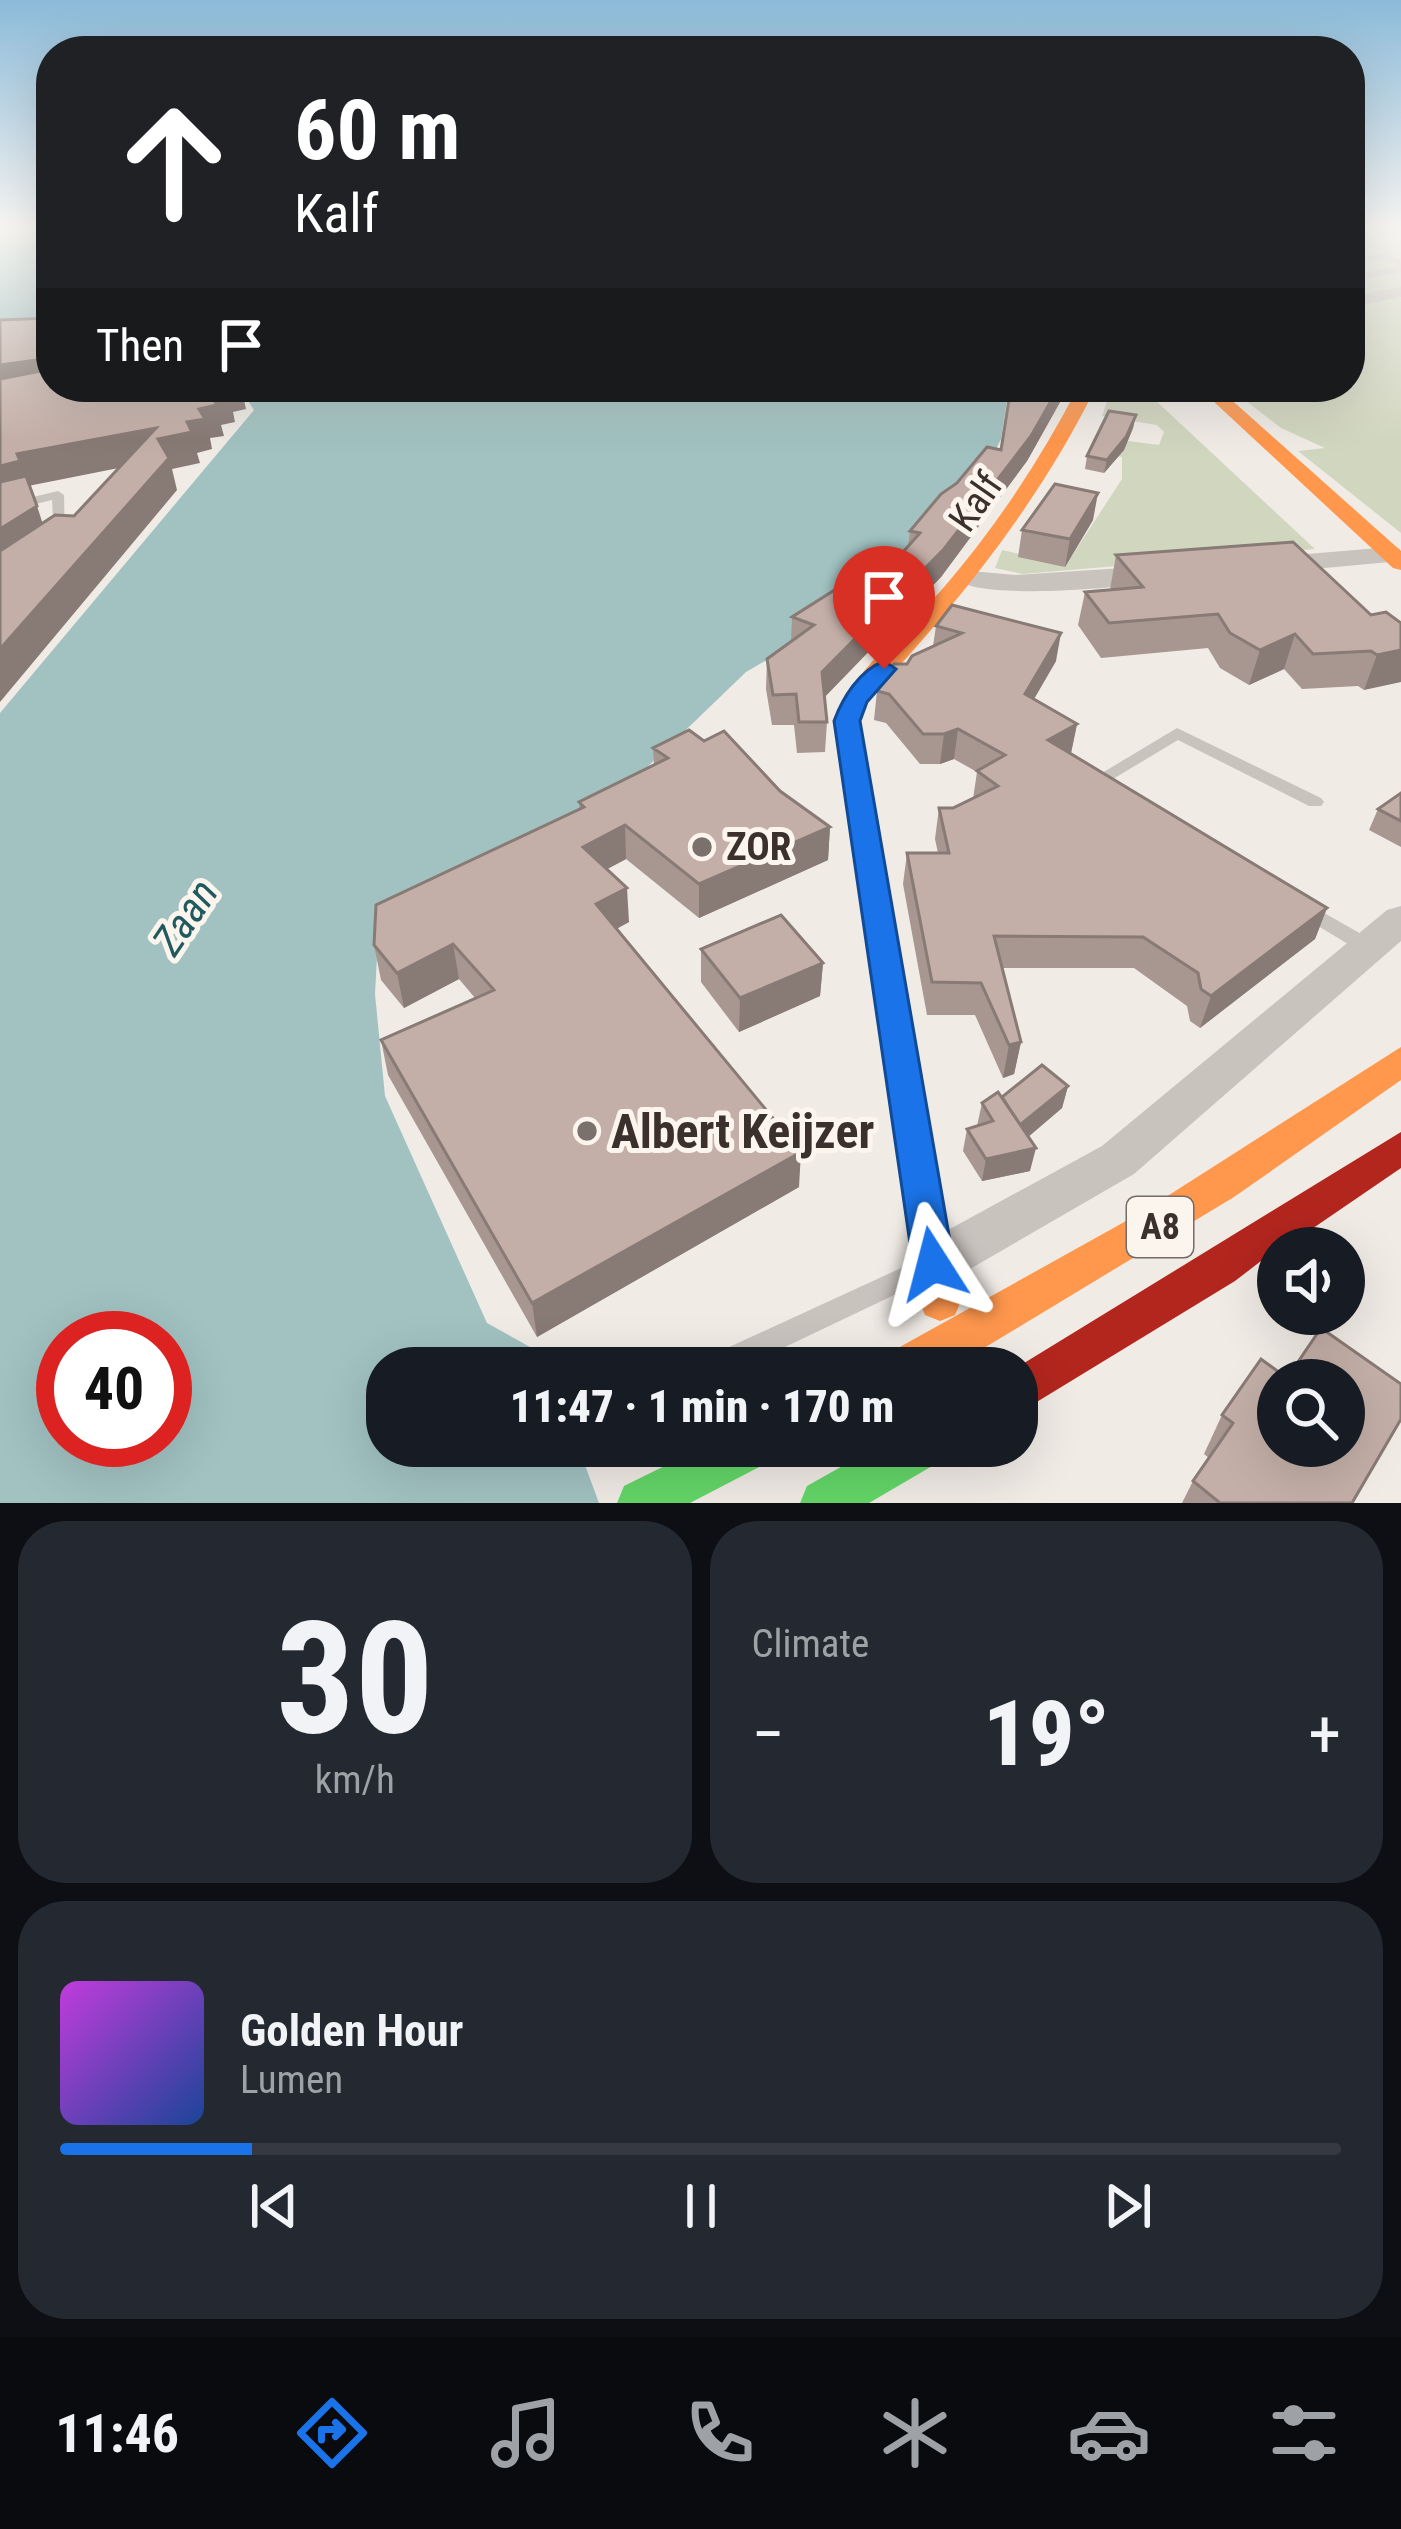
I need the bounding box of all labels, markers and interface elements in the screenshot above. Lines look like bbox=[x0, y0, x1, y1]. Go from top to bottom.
text: 60 m bbox=[294, 81, 461, 180]
icon: ahead bbox=[96, 84, 252, 240]
text: Kalf bbox=[294, 182, 379, 245]
icon: arrive bbox=[208, 312, 274, 378]
text: Then bbox=[96, 319, 184, 372]
street label: Kalf bbox=[940, 464, 1012, 540]
pin bbox=[833, 546, 935, 669]
icon: arrive bbox=[851, 564, 917, 630]
place label: ZOR bbox=[726, 824, 791, 870]
marker: ZOR bbox=[689, 834, 715, 860]
water label: Zaan bbox=[142, 870, 228, 965]
place label: Albert Keijzer bbox=[611, 1103, 874, 1160]
marker: Albert Keijzer bbox=[574, 1118, 600, 1144]
road number: A8 bbox=[1127, 1197, 1193, 1257]
position arrow bbox=[870, 1201, 996, 1327]
map controls bbox=[1257, 1227, 1365, 1467]
button: sound bbox=[1257, 1227, 1365, 1335]
speed limit sign: 40 bbox=[36, 1311, 192, 1467]
button: search bbox=[1257, 1359, 1365, 1467]
text: 11:47 · 1 min · 170 m bbox=[510, 1380, 894, 1433]
text: 30 bbox=[276, 1587, 434, 1770]
text: Climate bbox=[752, 1621, 869, 1667]
text: 19° bbox=[983, 1682, 1110, 1787]
text: − bbox=[752, 1696, 785, 1773]
text: + bbox=[1308, 1696, 1341, 1773]
text: km/h bbox=[315, 1757, 395, 1803]
text: Golden Hour bbox=[240, 2004, 463, 2057]
text: Lumen bbox=[240, 2057, 343, 2103]
icon: previous bbox=[241, 2173, 307, 2239]
icon: pause bbox=[668, 2173, 734, 2239]
icon: next bbox=[1095, 2173, 1161, 2239]
icon: directions bbox=[290, 2391, 374, 2475]
icon: music bbox=[484, 2391, 568, 2475]
icon: phone bbox=[678, 2391, 762, 2475]
icon: climate bbox=[873, 2391, 957, 2475]
icon: car bbox=[1067, 2391, 1151, 2475]
icon: filters bbox=[1262, 2391, 1346, 2475]
text: 11:46 bbox=[55, 2402, 179, 2465]

